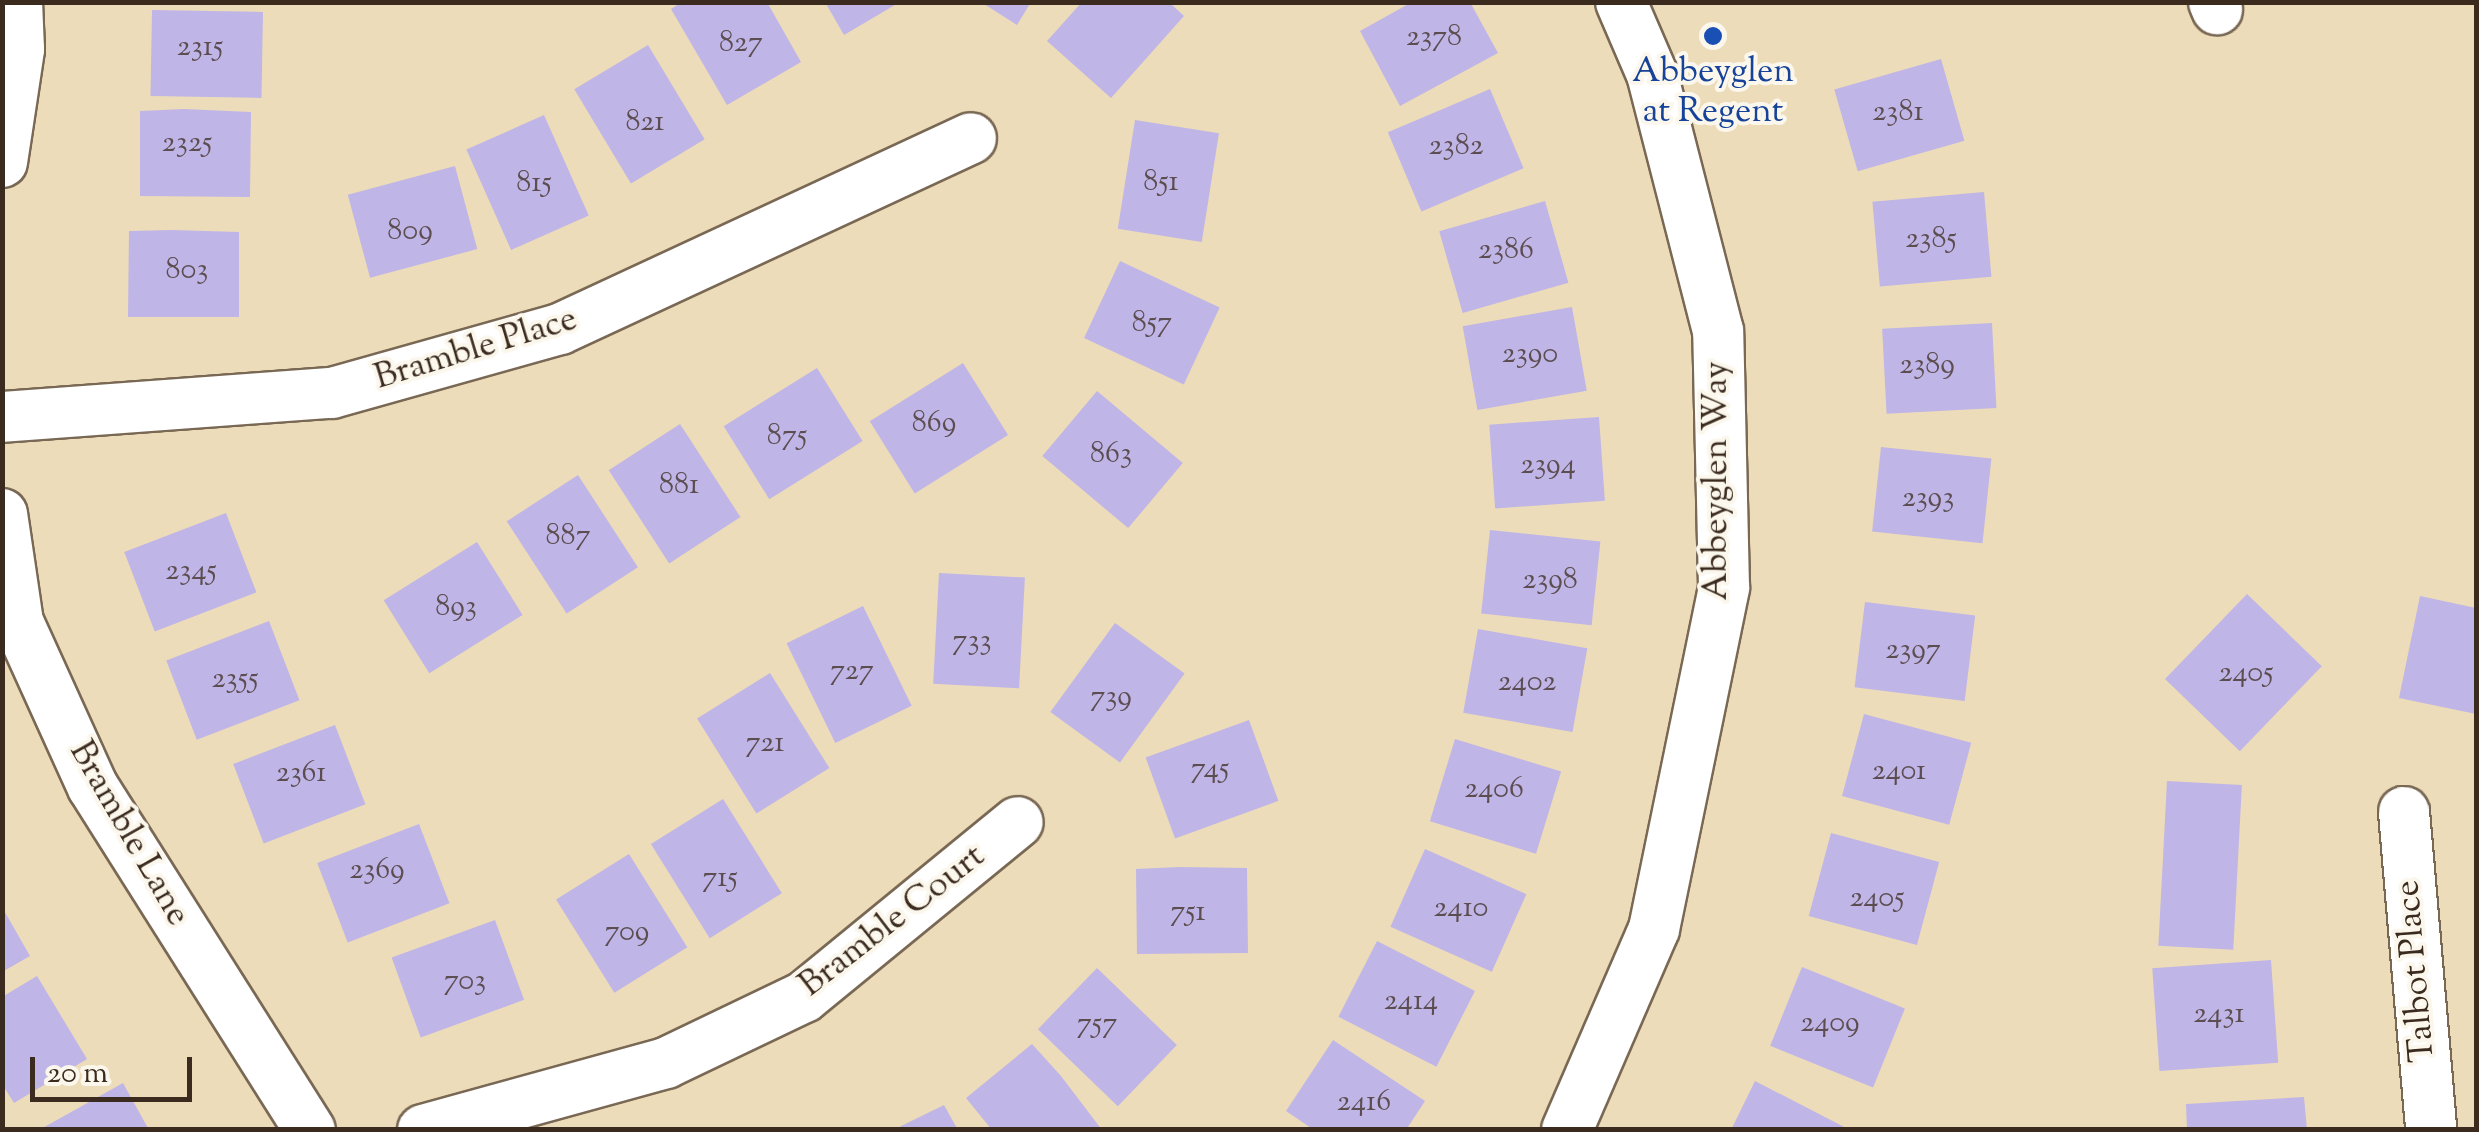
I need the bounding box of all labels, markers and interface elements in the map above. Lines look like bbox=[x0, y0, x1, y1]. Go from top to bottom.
house number: 2378 bbox=[1406, 20, 1462, 56]
marker: Abbeyglen at Regent bbox=[1702, 25, 1724, 47]
house number: 827 bbox=[719, 26, 763, 62]
house number: 2315 bbox=[177, 30, 223, 66]
place label: Abbeyglen at Regent bbox=[1632, 52, 1794, 134]
house number: 2381 bbox=[1872, 95, 1924, 131]
house number: 821 bbox=[626, 105, 664, 141]
house number: 2325 bbox=[162, 126, 212, 162]
house number: 2382 bbox=[1429, 129, 1483, 165]
house number: 851 bbox=[1143, 165, 1179, 201]
house number: 815 bbox=[516, 166, 552, 202]
house number: 809 bbox=[387, 214, 433, 250]
house number: 2385 bbox=[1905, 222, 1957, 258]
house number: 2386 bbox=[1478, 233, 1534, 269]
house number: 803 bbox=[166, 253, 208, 289]
street label: Bramble Place bbox=[370, 299, 582, 401]
house number: 857 bbox=[1132, 306, 1172, 342]
house number: 2390 bbox=[1502, 337, 1558, 373]
house number: 2389 bbox=[1899, 348, 1955, 384]
street label: Abbeyglen Way bbox=[1697, 361, 1739, 601]
house number: 869 bbox=[912, 406, 956, 442]
house number: 875 bbox=[767, 419, 807, 455]
house number: 863 bbox=[1090, 437, 1132, 473]
house number: 2394 bbox=[1520, 448, 1576, 484]
house number: 881 bbox=[659, 468, 699, 504]
house number: 2393 bbox=[1902, 481, 1954, 517]
house number: 887 bbox=[545, 519, 591, 555]
house number: 2345 bbox=[165, 554, 217, 590]
house number: 2398 bbox=[1522, 563, 1578, 599]
house number: 893 bbox=[435, 590, 477, 626]
house number: 733 bbox=[952, 624, 992, 660]
house number: 2397 bbox=[1885, 633, 1941, 669]
house number: 727 bbox=[830, 654, 874, 690]
house number: 2405 bbox=[2218, 656, 2274, 692]
house number: 2355 bbox=[212, 662, 258, 698]
house number: 2402 bbox=[1498, 665, 1556, 701]
house number: 739 bbox=[1090, 680, 1132, 716]
house number: 721 bbox=[746, 726, 784, 762]
street label: Bramble Lane bbox=[58, 734, 198, 934]
house number: 745 bbox=[1191, 752, 1229, 788]
house number: 2401 bbox=[1872, 754, 1926, 790]
house number: 2361 bbox=[276, 756, 326, 792]
house number: 2406 bbox=[1464, 772, 1524, 808]
street label: Bramble Court bbox=[792, 837, 994, 1007]
house number: 2369 bbox=[349, 853, 405, 889]
house number: 715 bbox=[702, 861, 738, 897]
street label: Talbot Place bbox=[2388, 878, 2446, 1064]
house number: 2405 bbox=[1849, 881, 1905, 917]
house number: 2410 bbox=[1434, 891, 1488, 927]
house number: 751 bbox=[1170, 895, 1206, 931]
house number: 709 bbox=[605, 915, 649, 951]
house number: 703 bbox=[444, 964, 486, 1000]
house number: 2414 bbox=[1384, 984, 1438, 1020]
house number: 2431 bbox=[2193, 997, 2245, 1033]
house number: 2409 bbox=[1800, 1006, 1860, 1042]
house number: 757 bbox=[1077, 1007, 1117, 1043]
scale bar bbox=[35, 1037, 198, 1099]
text: 20 m bbox=[47, 1053, 108, 1096]
house number: 2416 bbox=[1337, 1085, 1391, 1121]

